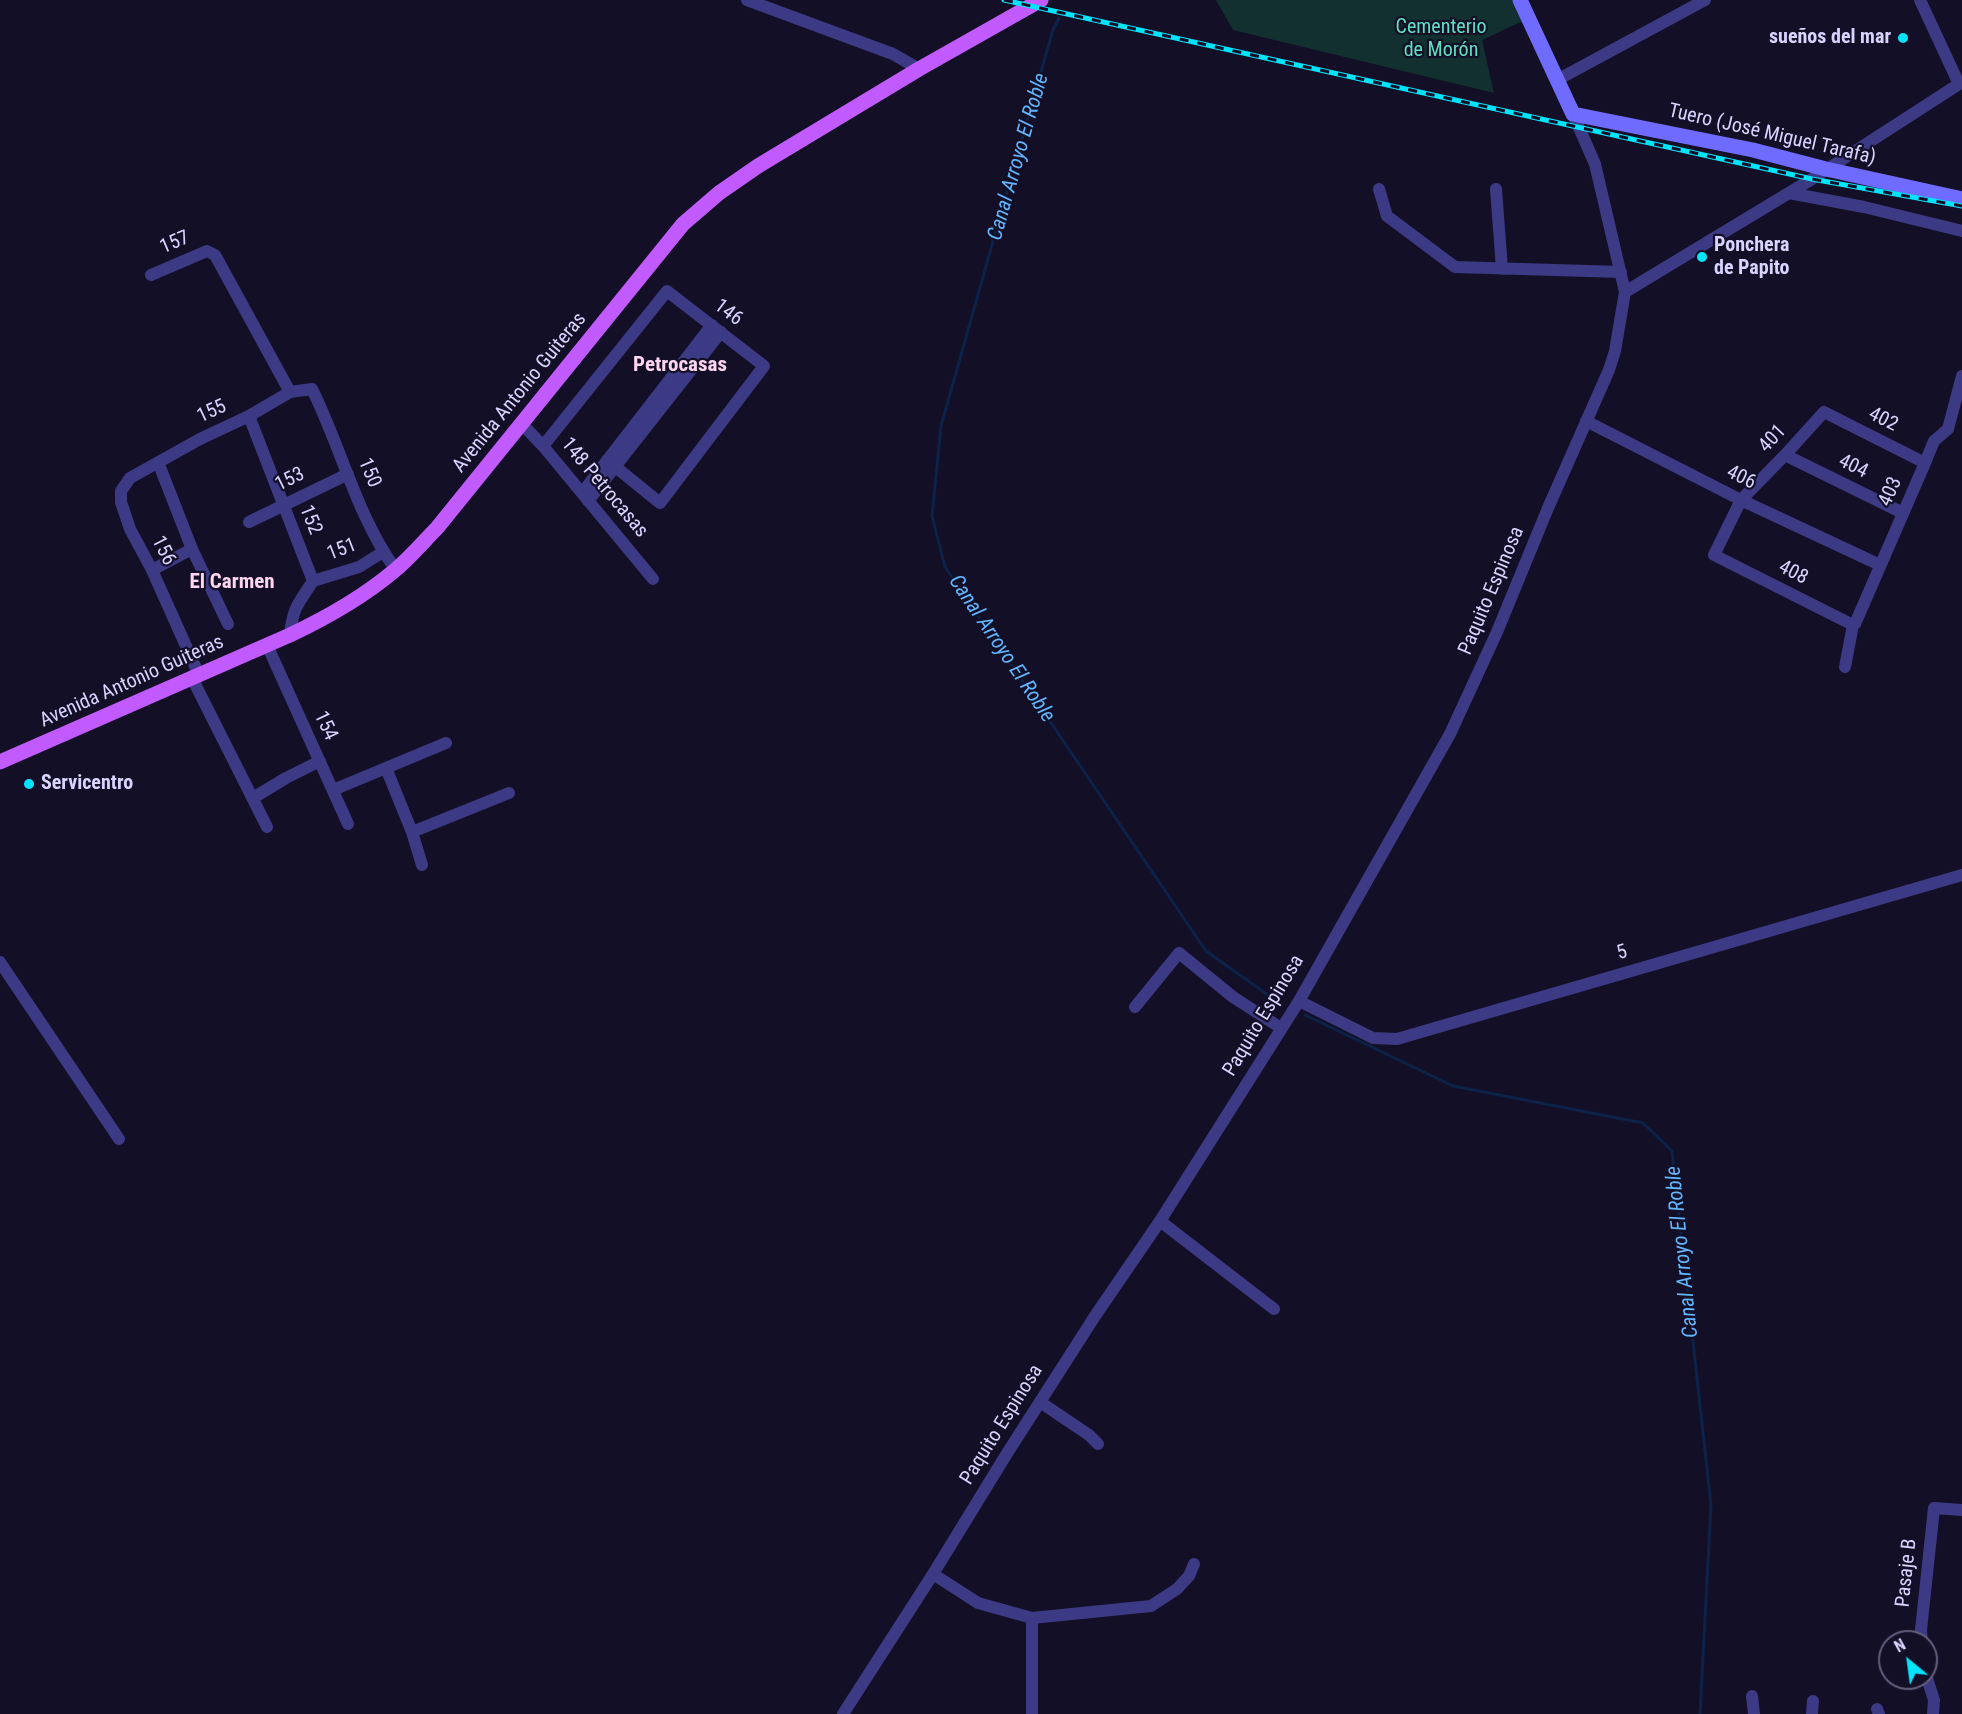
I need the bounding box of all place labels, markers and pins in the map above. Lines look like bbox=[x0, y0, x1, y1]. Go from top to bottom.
place label: sueños del mar bbox=[1769, 26, 1891, 50]
marker: sueños del mar bbox=[1896, 31, 1910, 45]
place label: Ponchera de Papito bbox=[1714, 234, 1790, 281]
marker: Ponchera de Papito bbox=[1695, 250, 1709, 264]
place label: Servicentro bbox=[41, 772, 133, 796]
marker: Servicentro bbox=[22, 777, 36, 791]

